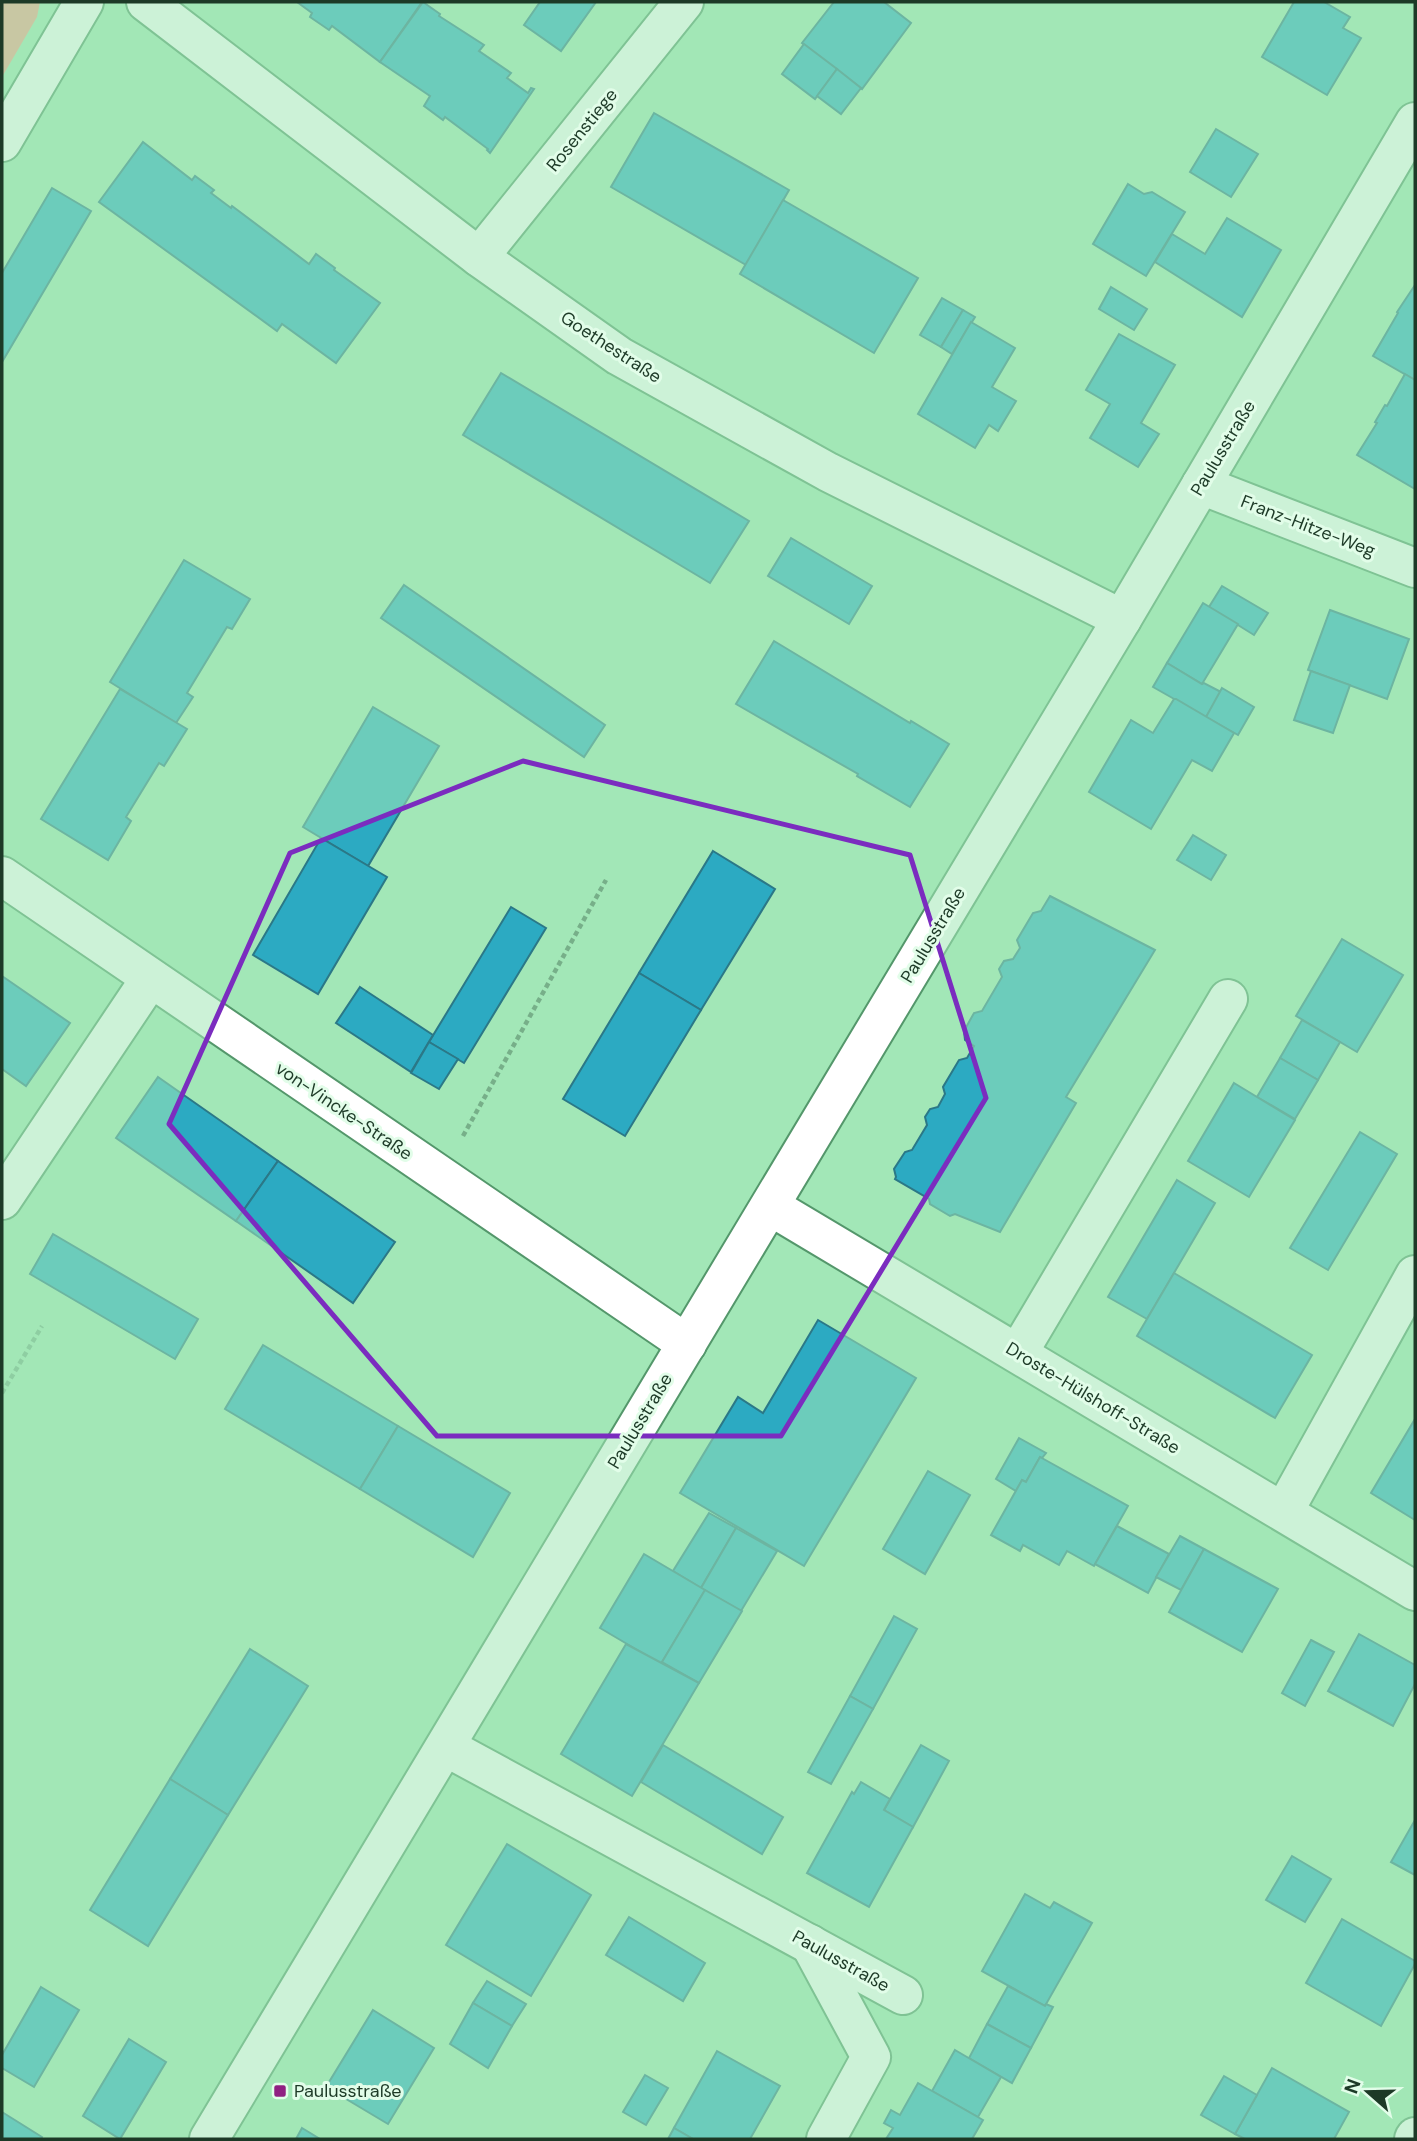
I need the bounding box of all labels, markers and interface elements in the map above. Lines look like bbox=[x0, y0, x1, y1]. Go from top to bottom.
street label: Rosenstiege bbox=[541, 83, 623, 177]
street label: Goethestraße bbox=[556, 305, 666, 389]
street label: Paulusstraße bbox=[1185, 396, 1261, 500]
street label: Franz-Hitze-Weg bbox=[1237, 489, 1379, 563]
street label: Paulusstraße bbox=[895, 883, 971, 987]
street label: von-Vincke-Straße bbox=[271, 1056, 417, 1166]
street label: Droste-Hülshoff-Straße bbox=[1001, 1336, 1185, 1460]
street label: Paulusstraße bbox=[602, 1369, 678, 1473]
street label: Paulusstraße bbox=[788, 1924, 894, 1998]
north arrow bbox=[1333, 2057, 1403, 2127]
text: N bbox=[1338, 2076, 1367, 2097]
place label: Paulusstraße bbox=[294, 2079, 402, 2103]
marker: Paulusstraße bbox=[272, 2083, 288, 2099]

